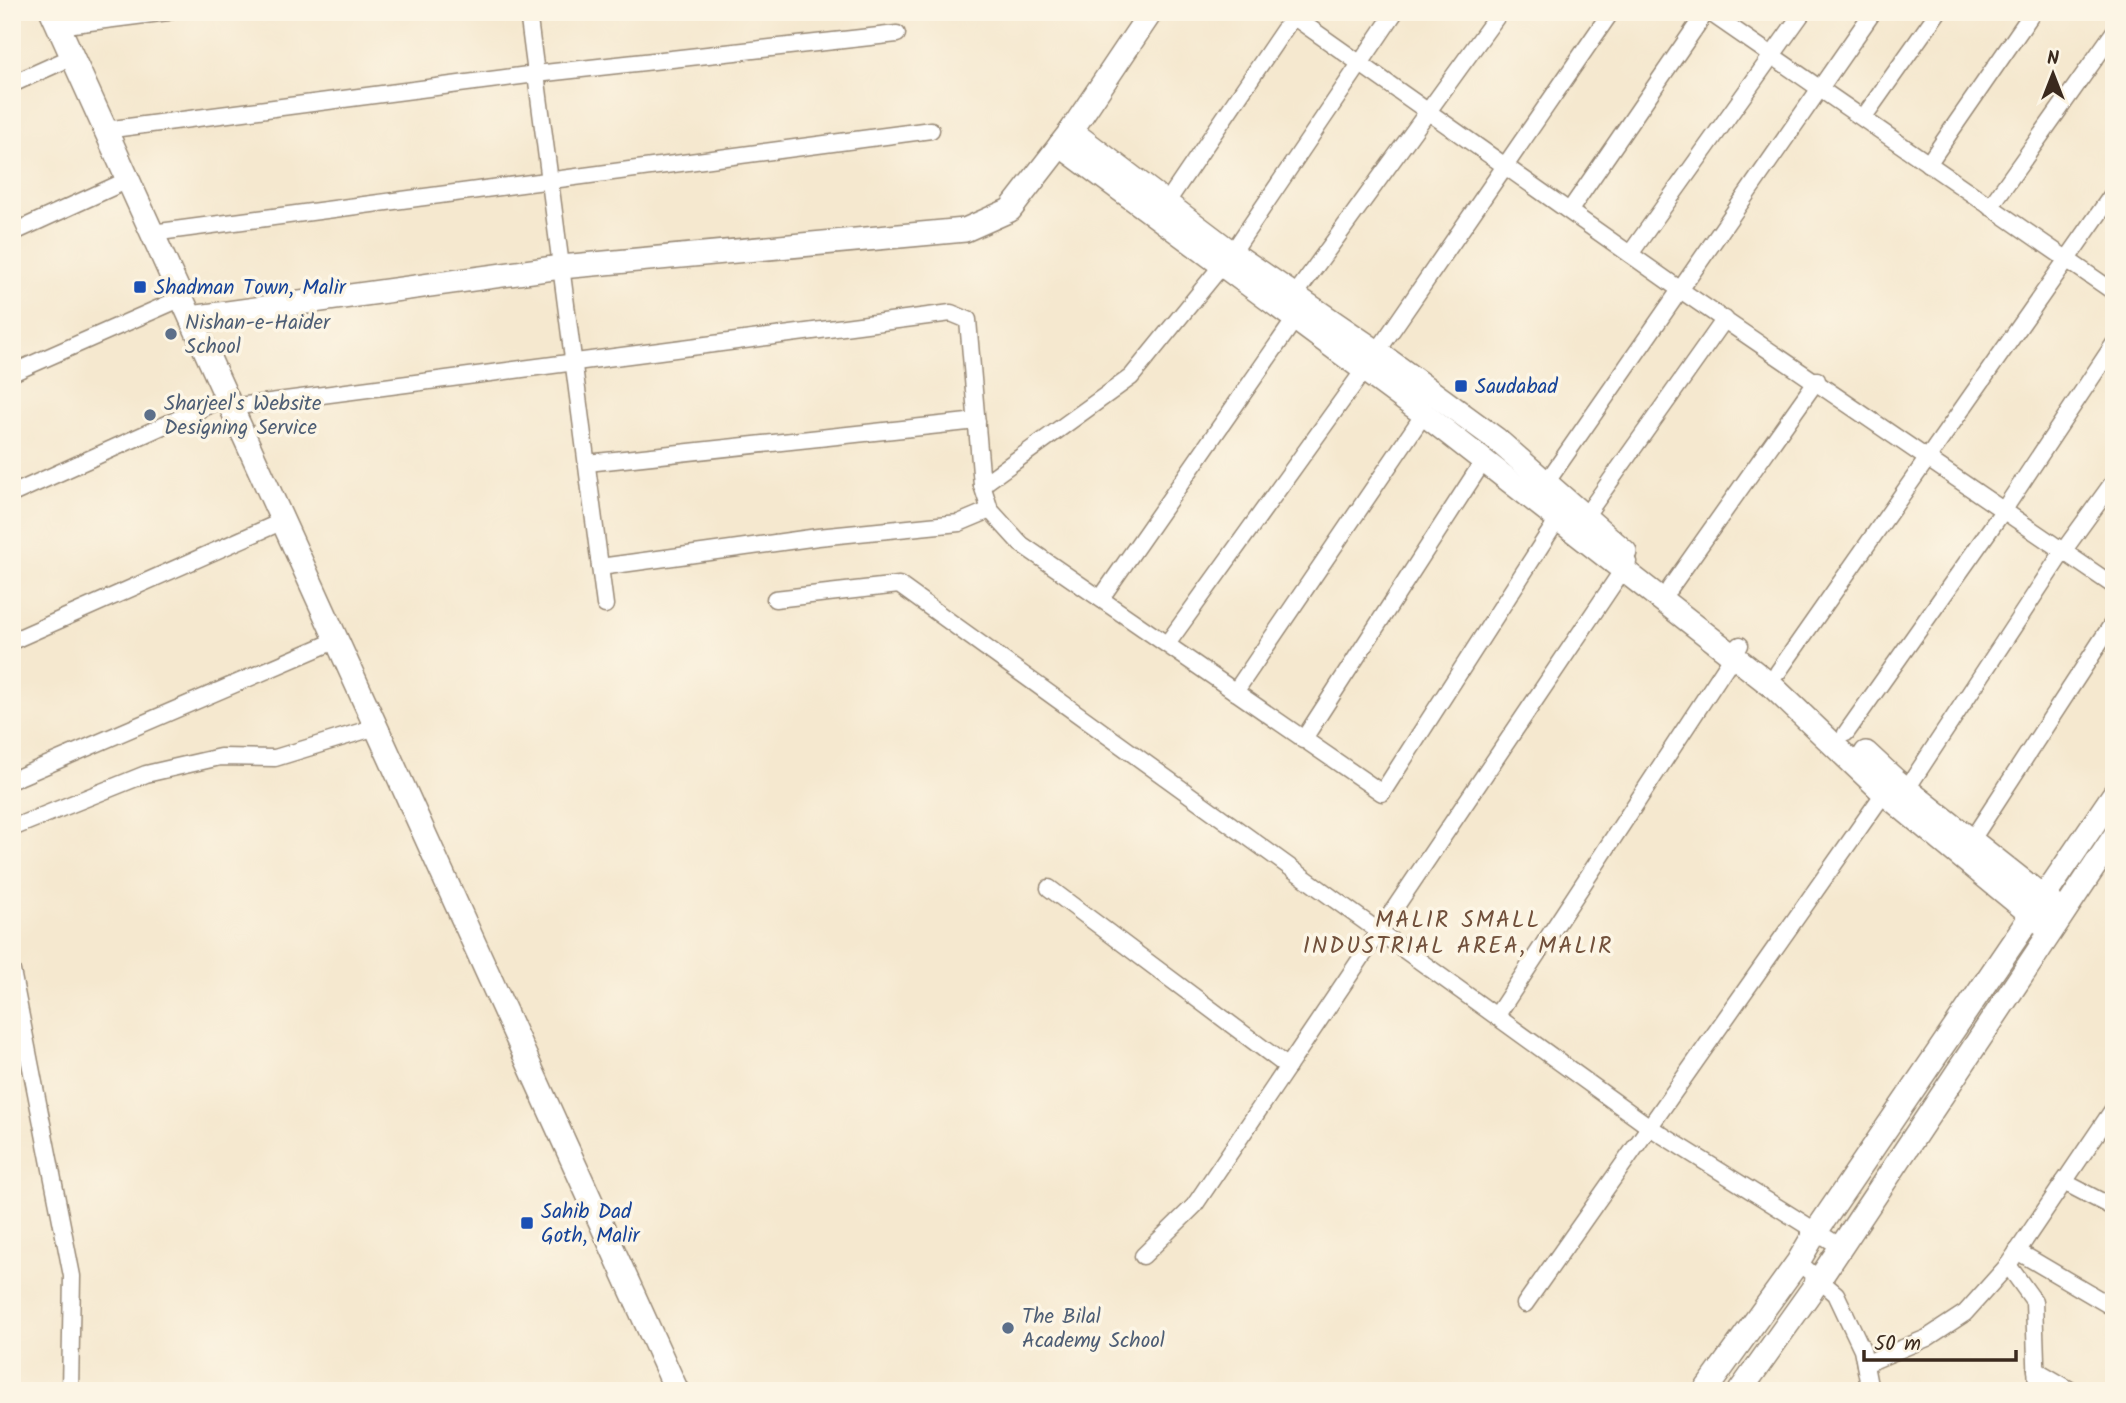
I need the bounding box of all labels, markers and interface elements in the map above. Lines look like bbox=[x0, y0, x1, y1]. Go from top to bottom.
north arrow bbox=[2018, 38, 2088, 108]
text: N bbox=[2047, 44, 2059, 74]
place label: Shadman Town, Malir bbox=[154, 272, 347, 305]
marker: Shadman Town, Malir bbox=[132, 279, 148, 295]
place label: Nishan-e-Haider School bbox=[185, 307, 331, 364]
marker: Nishan-e-Haider School bbox=[163, 326, 179, 342]
place label: Saudabad bbox=[1475, 371, 1558, 404]
marker: Saudabad bbox=[1453, 378, 1469, 394]
place label: Sharjeel's Website Designing Service bbox=[164, 388, 322, 445]
marker: Sharjeel's Website Designing Service bbox=[142, 407, 158, 423]
district label: MALIR SMALL INDUSTRIAL AREA, MALIR bbox=[1303, 903, 1613, 965]
place label: Sahib Dad Goth, Malir bbox=[541, 1196, 640, 1253]
marker: Sahib Dad Goth, Malir bbox=[519, 1215, 535, 1231]
place label: The Bilal Academy School bbox=[1022, 1301, 1165, 1358]
scale bar bbox=[1864, 1319, 2016, 1363]
marker: The Bilal Academy School bbox=[1000, 1320, 1016, 1336]
text: 50 m bbox=[1874, 1328, 1921, 1361]

